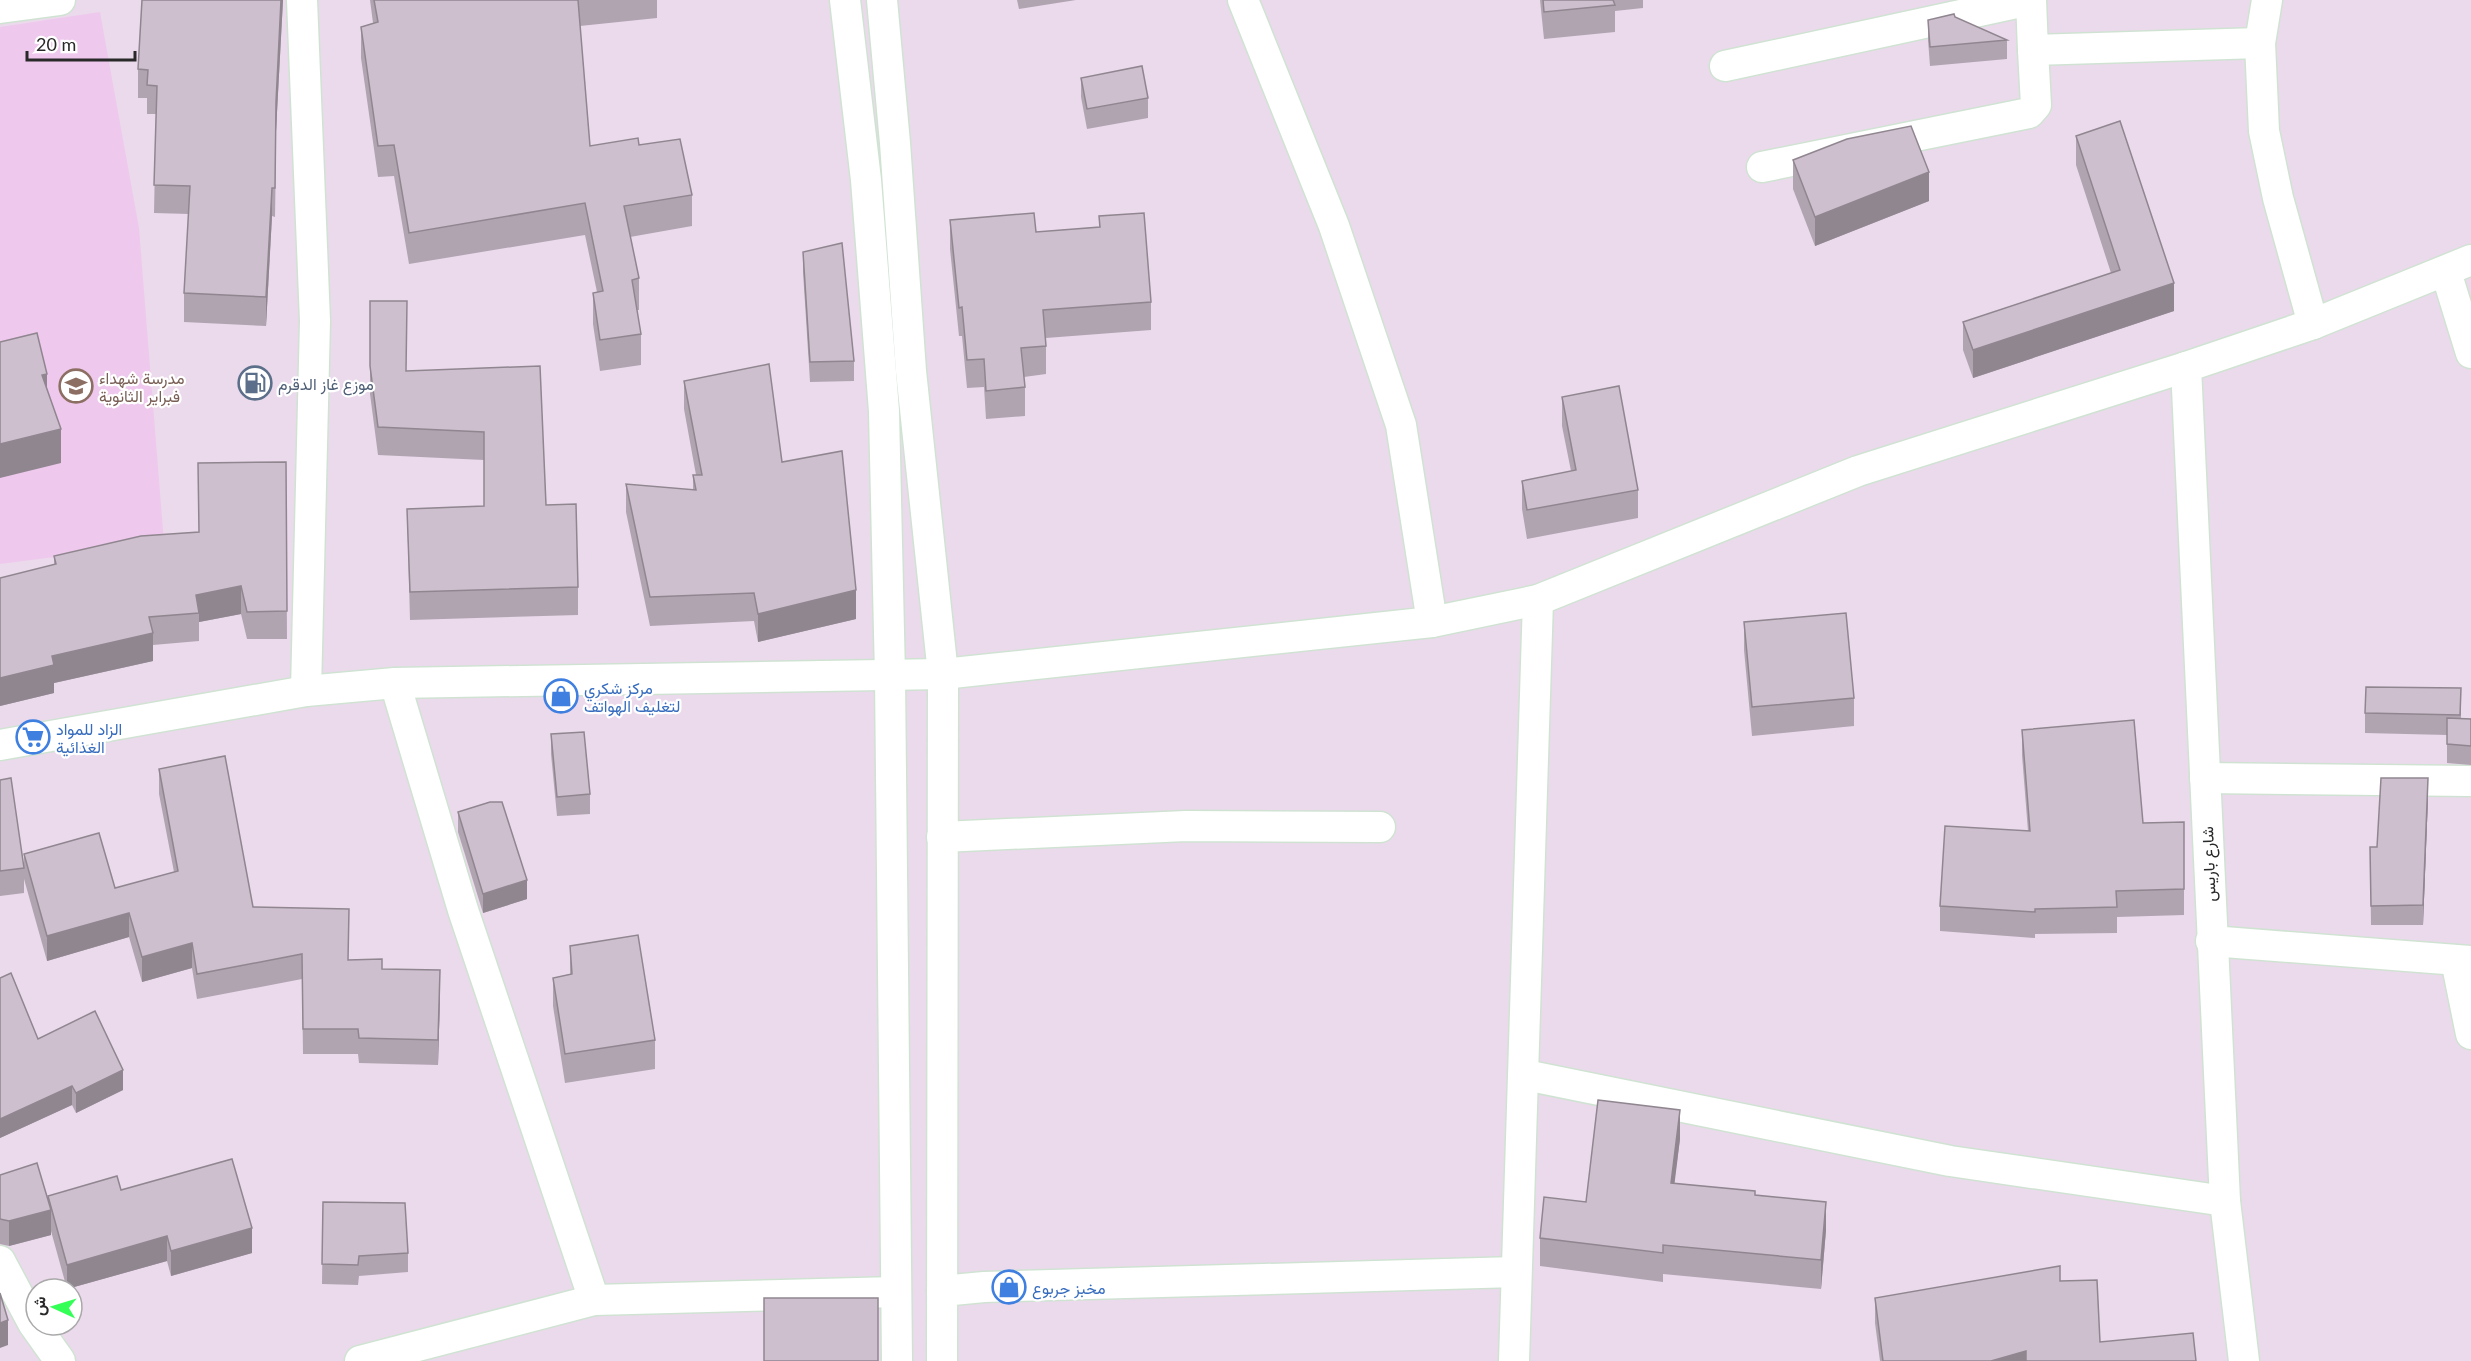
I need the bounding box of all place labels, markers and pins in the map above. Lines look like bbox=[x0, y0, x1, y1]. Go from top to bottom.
fuel station icon: موزع غاز الدقرم bbox=[237, 365, 273, 401]
school or university icon: مدرسة شهداء فبراير الثانوية bbox=[58, 368, 94, 404]
place label: مدرسة شهداء فبراير الثانوية bbox=[99, 368, 185, 407]
place label: موزع غاز الدقرم bbox=[278, 374, 374, 396]
shop icon: مركز شكري لتغليف الهواتف bbox=[543, 678, 579, 714]
place label: مركز شكري لتغليف الهواتف bbox=[584, 678, 680, 717]
supermarket icon: الزاد للمواد الغذائية bbox=[15, 719, 51, 755]
place label: الزاد للمواد الغذائية bbox=[56, 719, 122, 757]
shop icon: مخبز جربوع bbox=[991, 1269, 1027, 1305]
place label: مخبز جربوع bbox=[1032, 1278, 1106, 1300]

